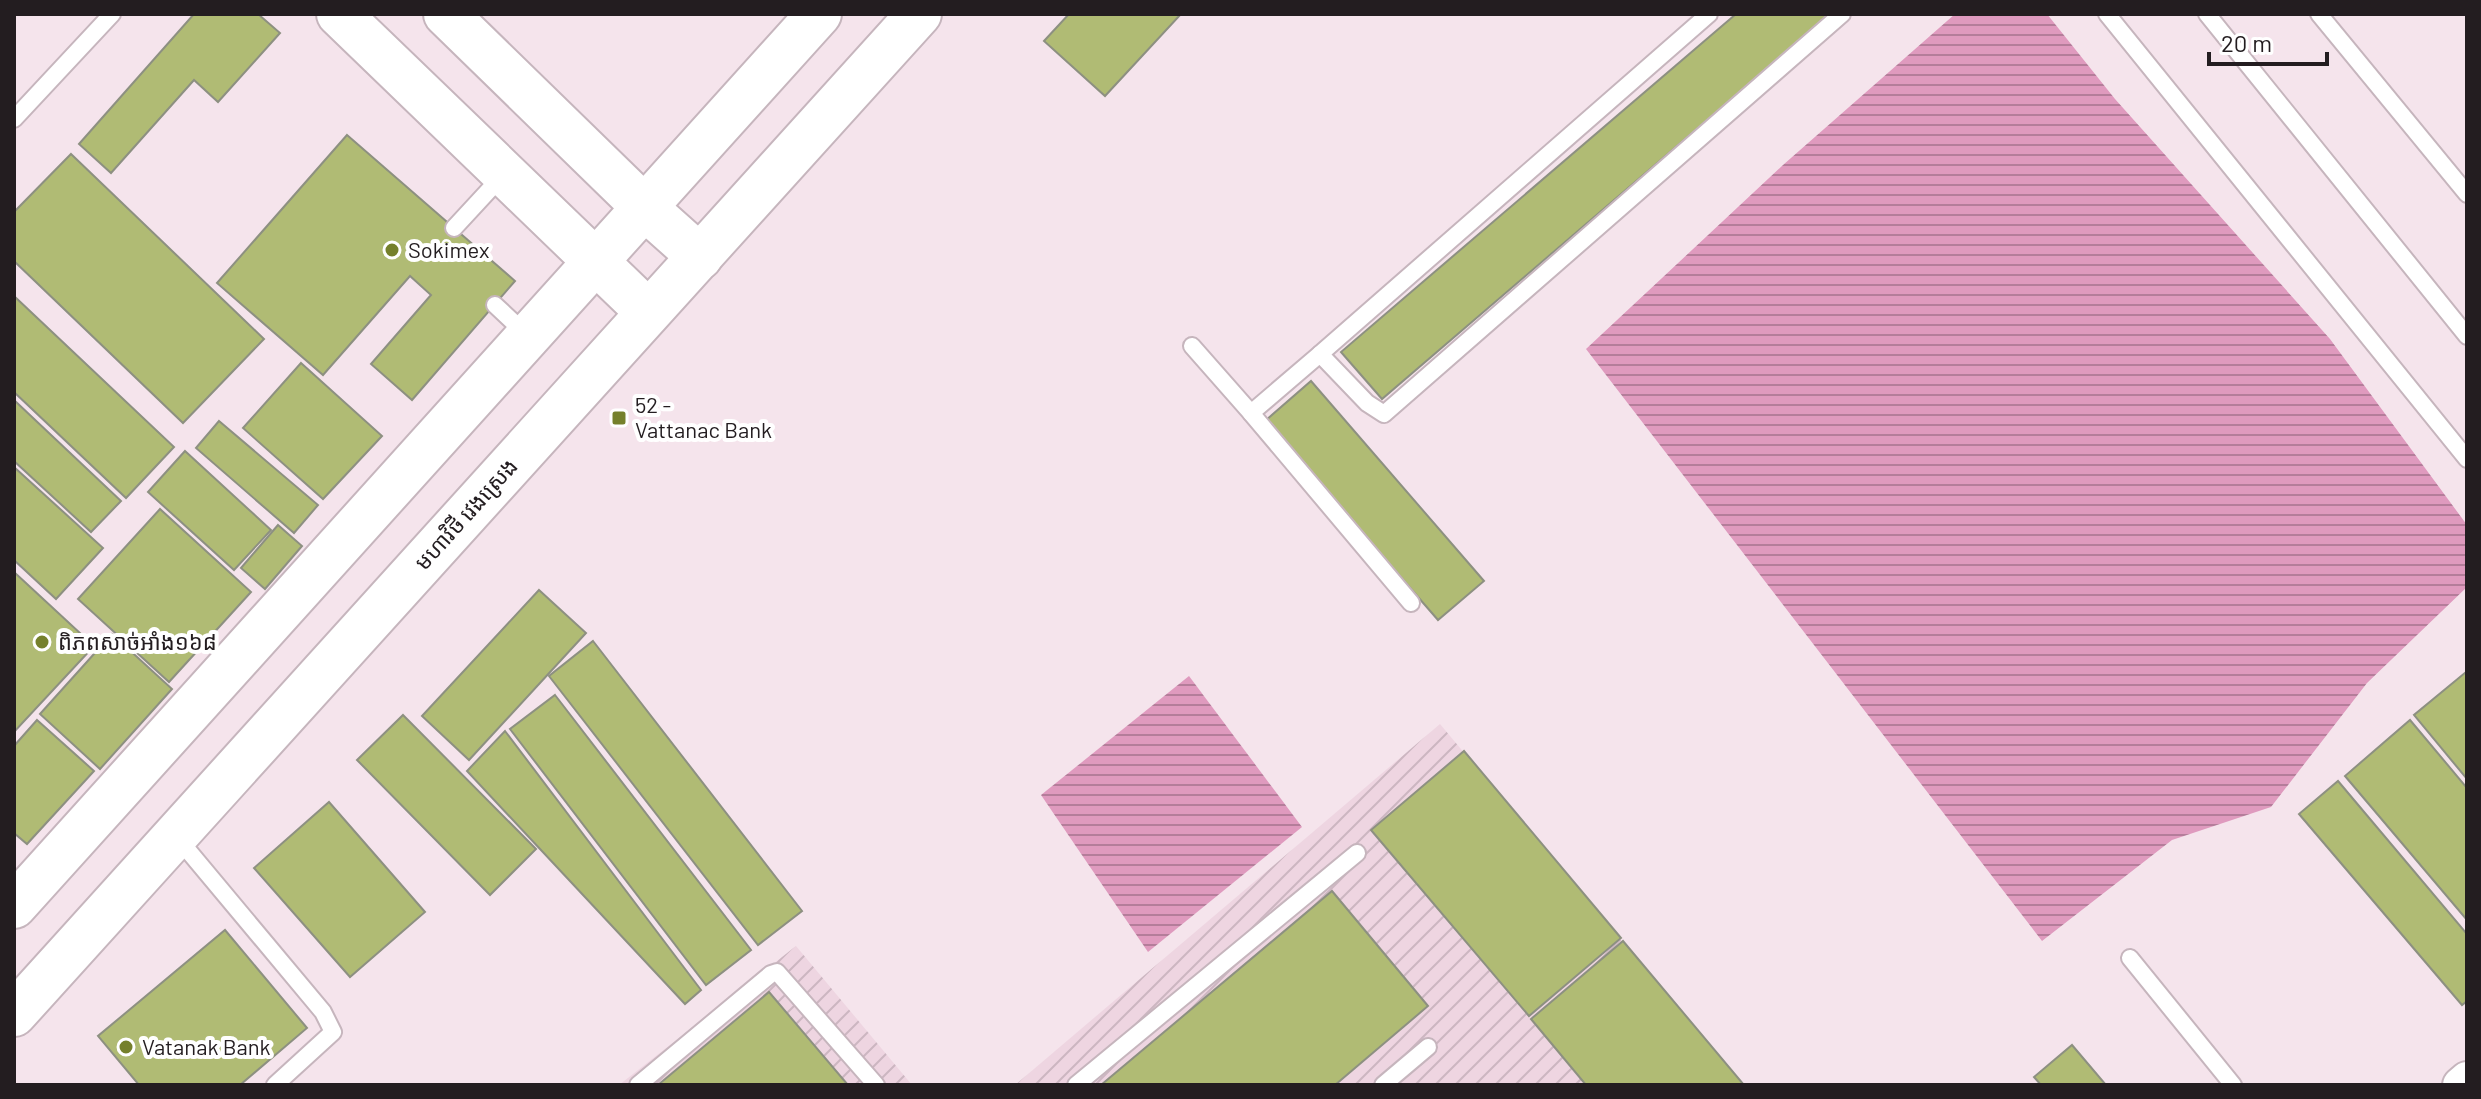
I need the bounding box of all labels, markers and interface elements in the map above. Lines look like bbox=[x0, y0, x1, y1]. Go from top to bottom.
scale bar bbox=[2209, 16, 2327, 66]
text: 20 m bbox=[2221, 28, 2272, 57]
place label: Sokimex bbox=[408, 236, 489, 262]
marker: Sokimex bbox=[383, 241, 401, 259]
place label: 52 - Vattanac Bank bbox=[635, 391, 772, 442]
marker: 52 - Vattanac Bank bbox=[610, 409, 628, 427]
street label: មហាវិថី វេងស្រេង bbox=[408, 452, 524, 576]
place label: ពិភពសាច់អាំង១៦៨ bbox=[58, 628, 217, 654]
marker: ពិភពសាច់អាំង១៦៨ bbox=[33, 633, 51, 651]
place label: Vatanak Bank bbox=[142, 1033, 271, 1059]
marker: Vatanak Bank bbox=[117, 1038, 135, 1056]

